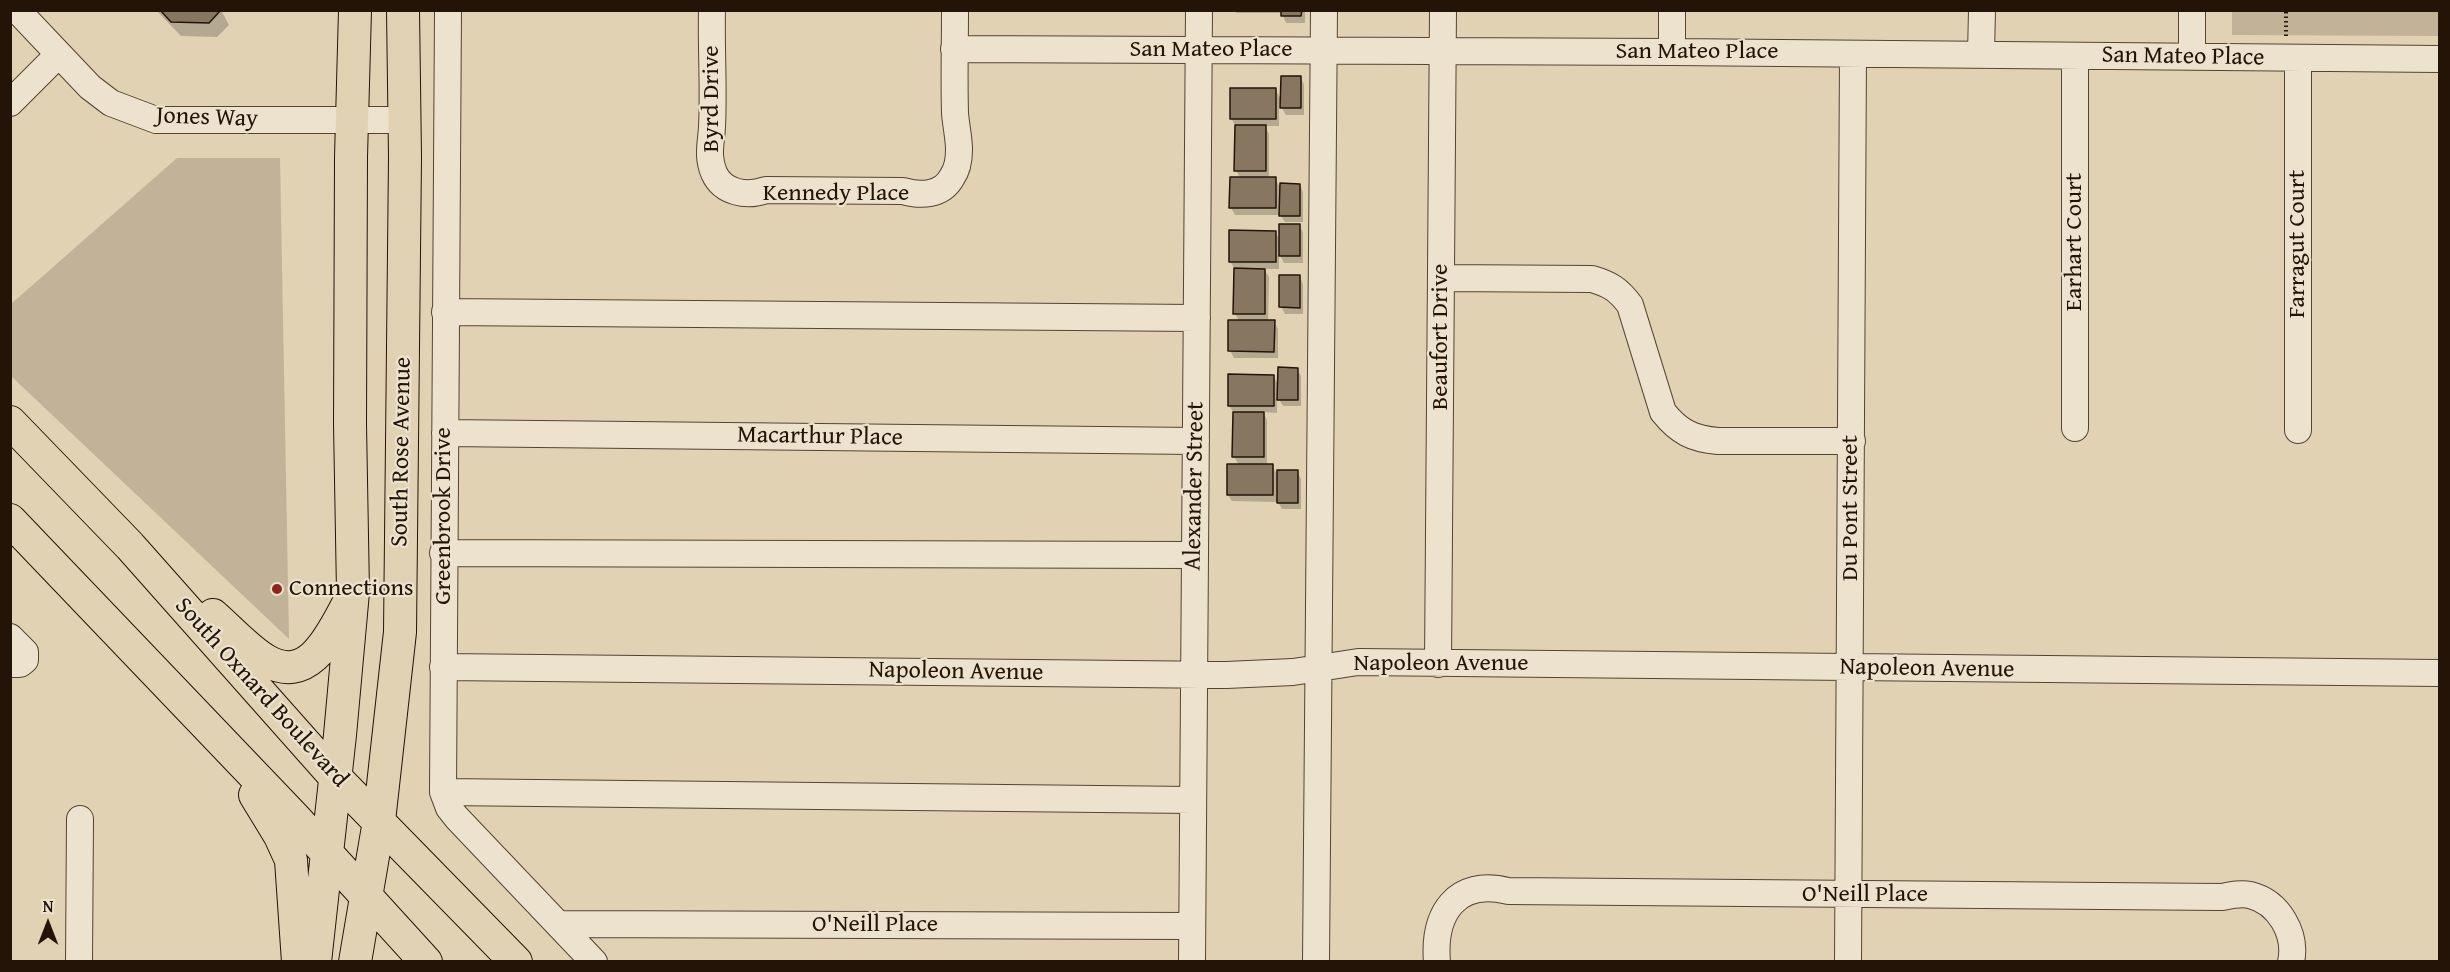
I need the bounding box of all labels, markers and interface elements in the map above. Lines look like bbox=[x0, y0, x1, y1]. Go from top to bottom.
street label: San Mateo Place bbox=[1130, 36, 1292, 64]
street label: San Mateo Place bbox=[1616, 38, 1778, 66]
street label: San Mateo Place bbox=[2101, 41, 2265, 73]
street label: Byrd Drive bbox=[698, 45, 726, 153]
street label: Jones Way bbox=[155, 102, 259, 134]
street label: Farragut Court bbox=[2284, 170, 2312, 318]
street label: Earhart Court bbox=[2061, 173, 2089, 311]
street label: Kennedy Place bbox=[763, 180, 909, 208]
street label: Beaufort Drive bbox=[1427, 264, 1455, 410]
street label: South Rose Avenue bbox=[386, 357, 418, 547]
street label: Alexander Street bbox=[1179, 401, 1211, 571]
street label: Macarthur Place bbox=[737, 421, 903, 453]
street label: Greenbrook Drive bbox=[430, 427, 458, 605]
street label: Du Pont Street bbox=[1837, 435, 1865, 581]
place label: Connections bbox=[289, 575, 414, 603]
marker: Connections bbox=[270, 582, 284, 596]
street label: South Oxnard Boulevard bbox=[168, 592, 354, 794]
street label: Napoleon Avenue bbox=[1354, 650, 1528, 678]
street label: Napoleon Avenue bbox=[1839, 653, 2015, 685]
street label: Napoleon Avenue bbox=[868, 656, 1044, 688]
street label: O'Neill Place bbox=[1802, 881, 1928, 909]
north arrow bbox=[18, 894, 78, 954]
text: N bbox=[43, 894, 53, 918]
street label: O'Neill Place bbox=[812, 911, 938, 939]

